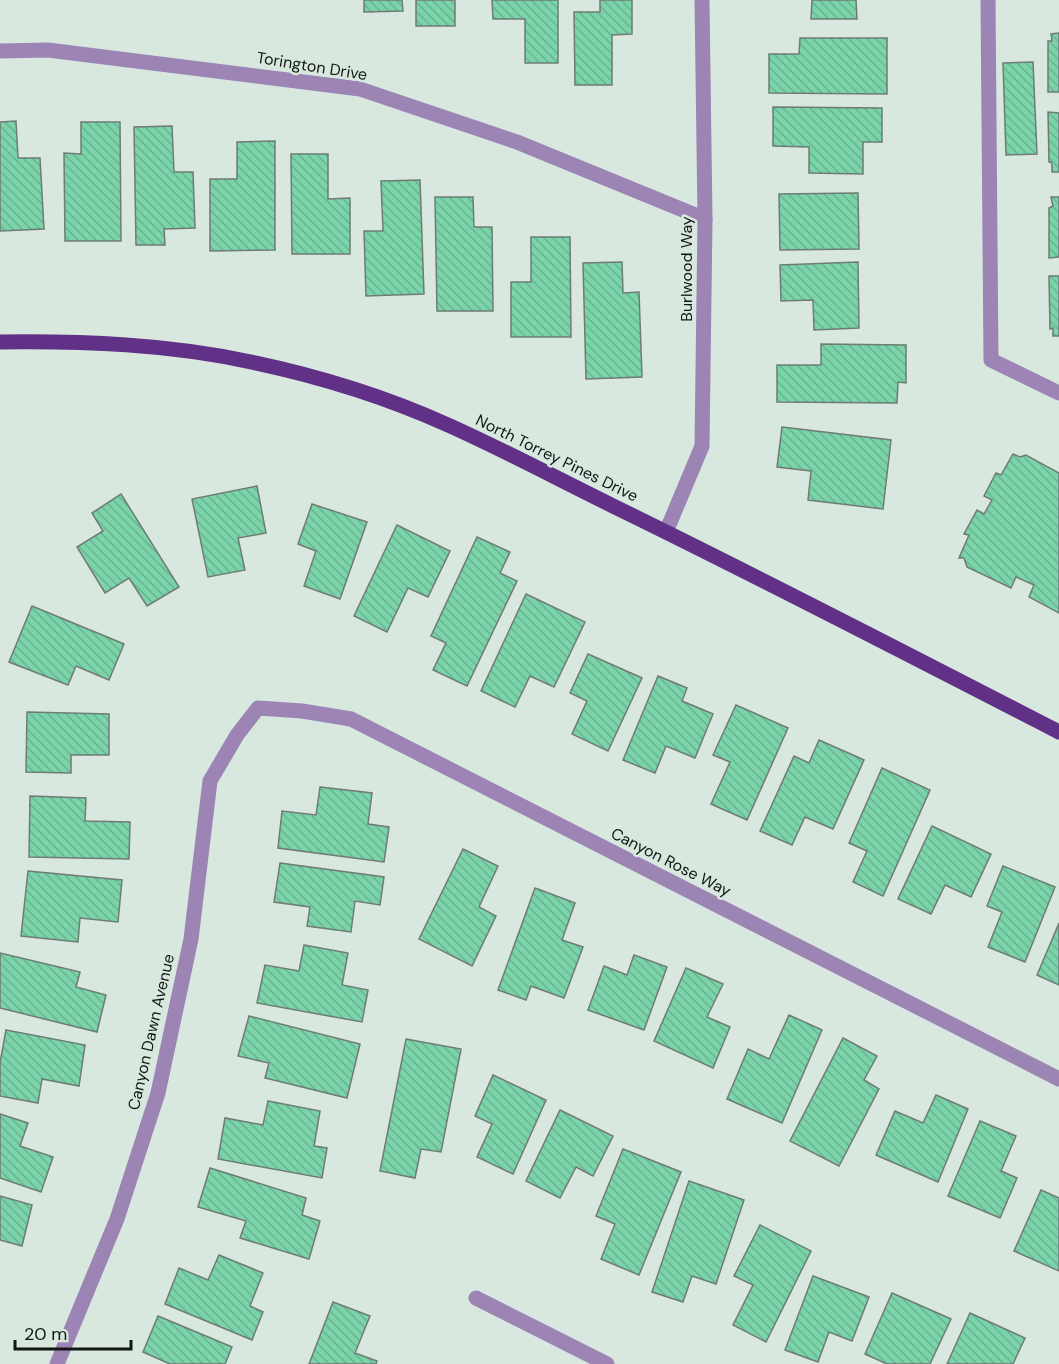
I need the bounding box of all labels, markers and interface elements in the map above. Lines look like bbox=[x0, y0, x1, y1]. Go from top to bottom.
street label: Torington Drive bbox=[255, 47, 369, 85]
street label: Burlwood Way bbox=[676, 216, 697, 322]
street label: North Torrey Pines Drive bbox=[472, 409, 642, 507]
street label: Canyon Rose Way bbox=[607, 823, 735, 901]
street label: Canyon Dawn Avenue bbox=[123, 952, 179, 1112]
scale bar bbox=[15, 1313, 130, 1351]
text: 20 m bbox=[24, 1322, 67, 1346]

